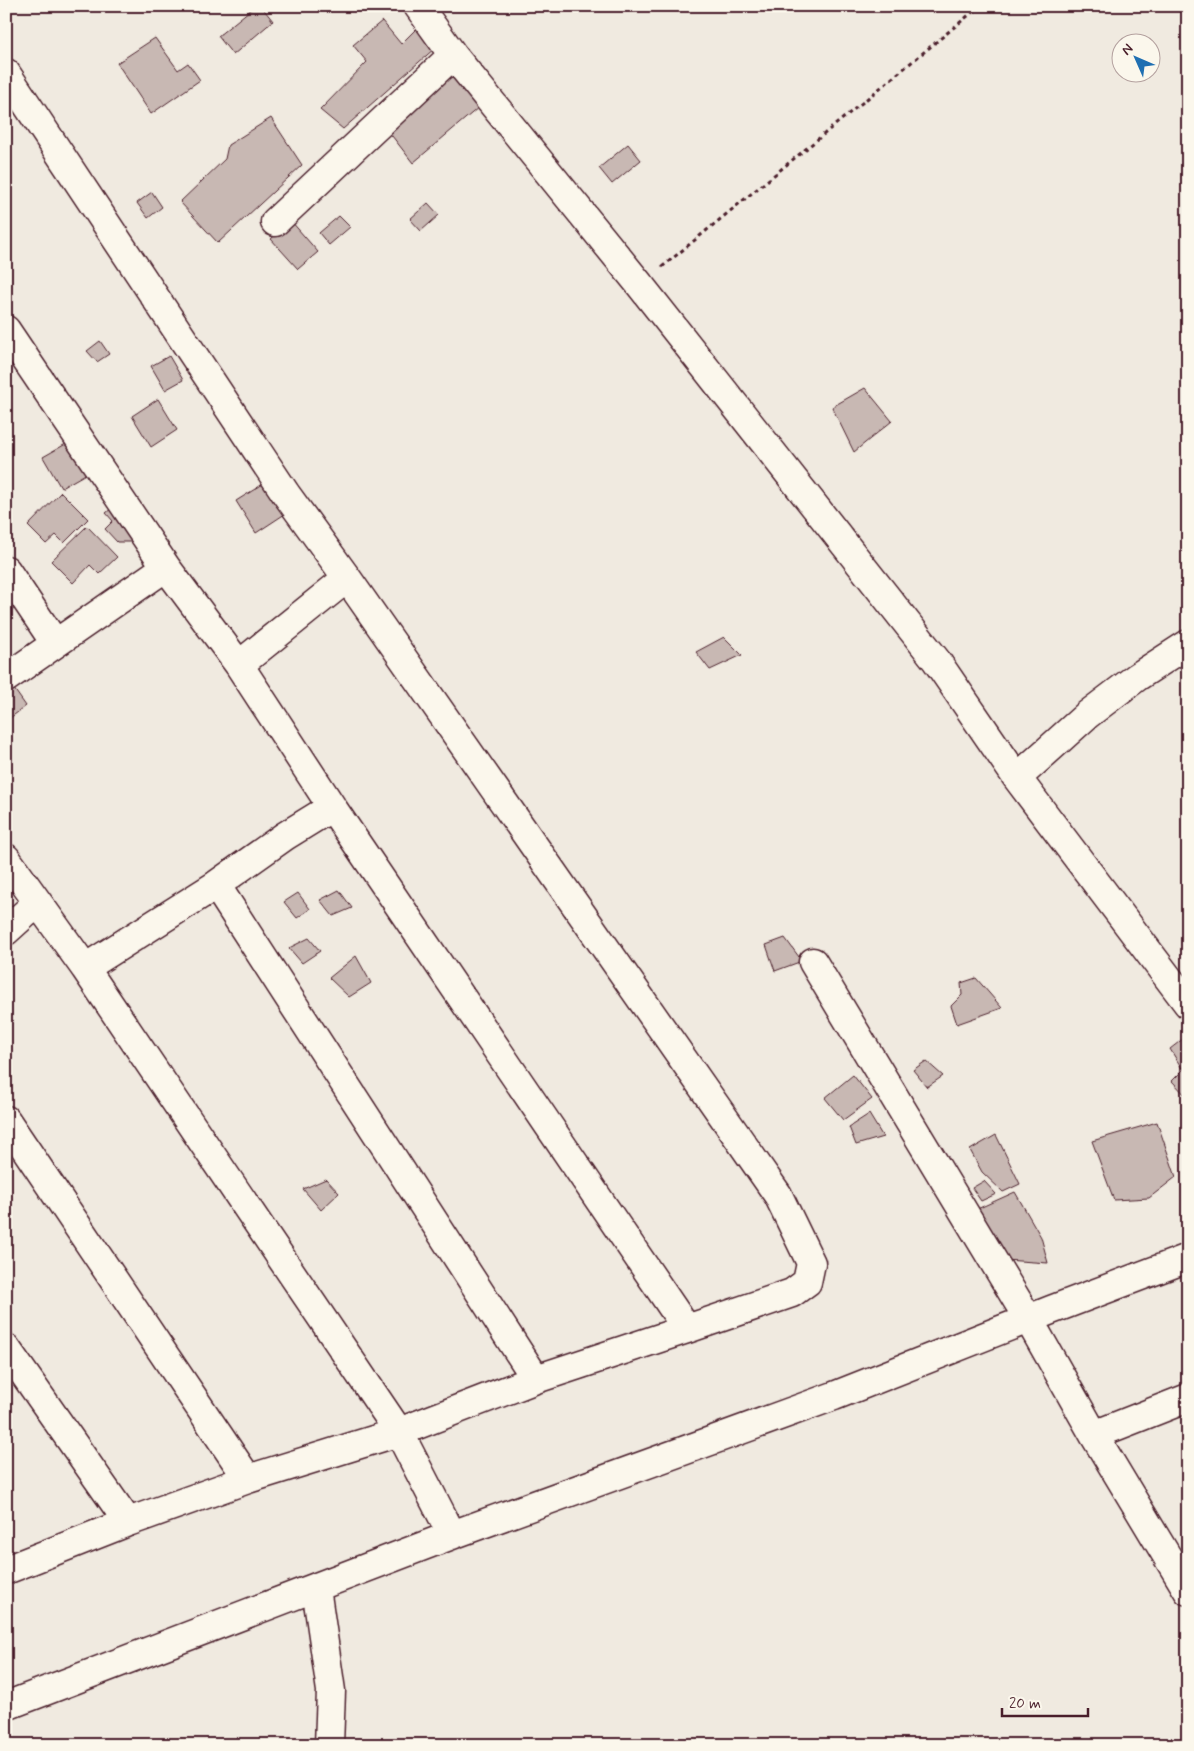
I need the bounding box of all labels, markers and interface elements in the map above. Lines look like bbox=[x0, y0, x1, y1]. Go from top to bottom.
north arrow bbox=[1112, 32, 1162, 82]
text: N bbox=[1118, 40, 1137, 59]
scale bar bbox=[1002, 1686, 1088, 1718]
text: 20 m bbox=[1009, 1694, 1041, 1714]

